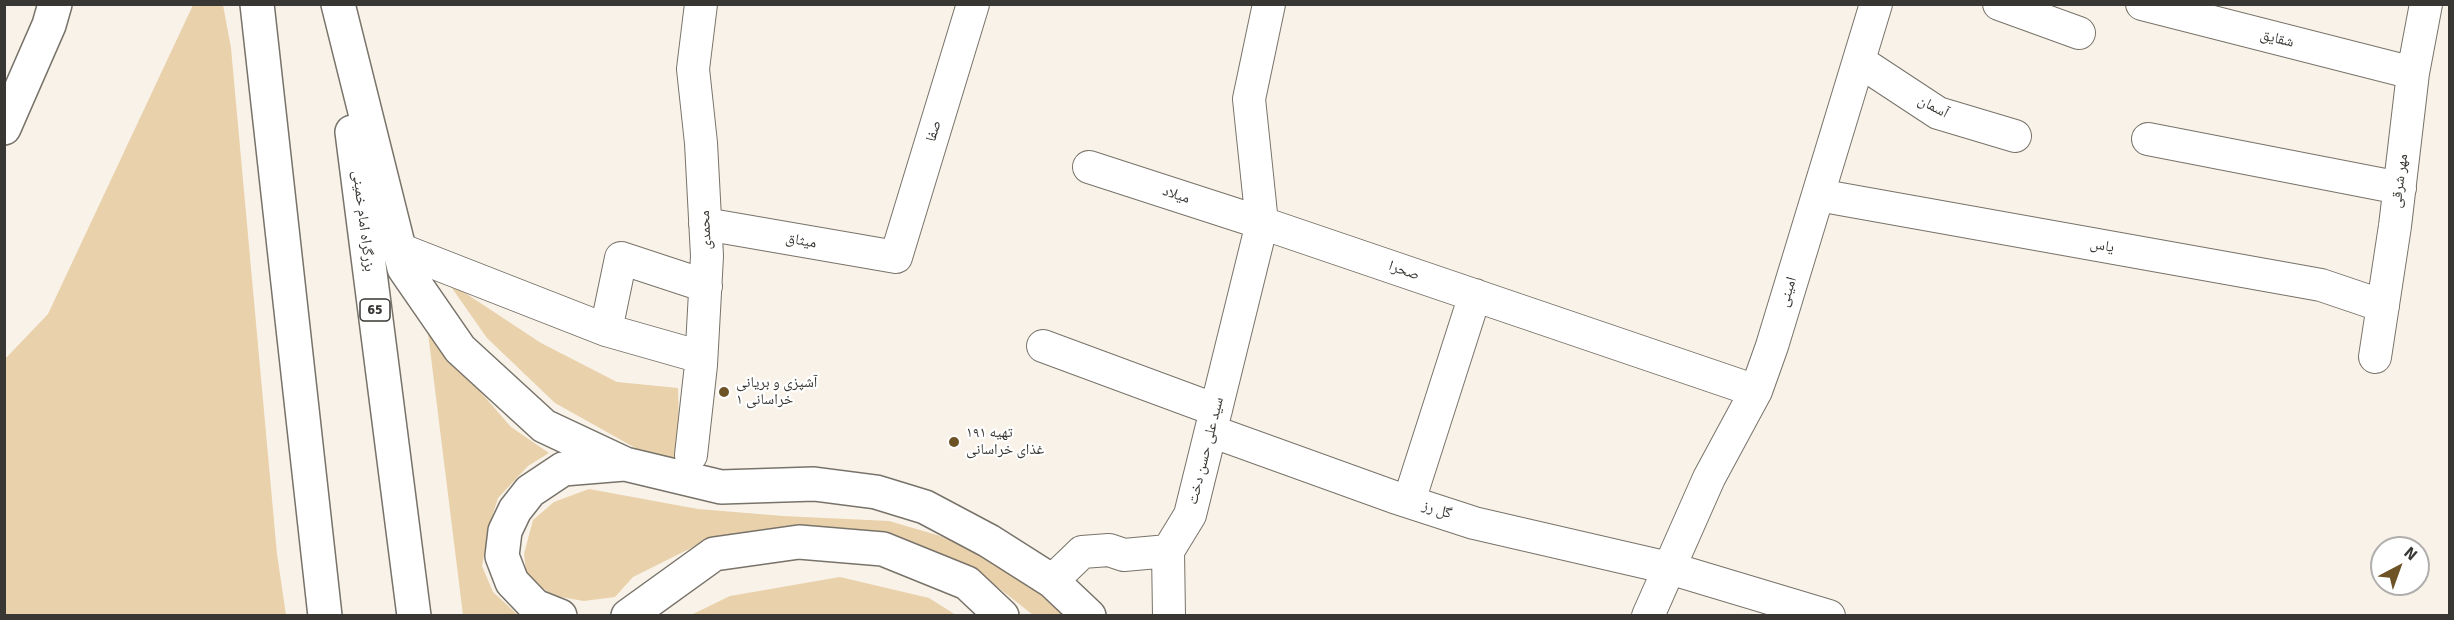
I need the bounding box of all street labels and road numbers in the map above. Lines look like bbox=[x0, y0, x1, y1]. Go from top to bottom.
street label: شقایق bbox=[2258, 26, 2296, 52]
street label: آسمان bbox=[1915, 91, 1951, 123]
street label: صفا bbox=[922, 118, 946, 144]
street label: مهر شرقی bbox=[2388, 153, 2412, 209]
street label: بزرگراه امام خمینی bbox=[348, 169, 378, 273]
street label: میلاد bbox=[1160, 182, 1192, 208]
street label: محمدی bbox=[696, 210, 716, 250]
street label: میثاق bbox=[784, 229, 818, 253]
street label: یاس bbox=[2089, 235, 2115, 257]
street label: صحرا bbox=[1386, 257, 1422, 285]
street label: امینی bbox=[1775, 275, 1801, 309]
road number: 65 bbox=[360, 299, 390, 321]
street label: سید علی حسن دخت bbox=[1184, 395, 1228, 507]
street label: گل رز bbox=[1420, 497, 1454, 523]

